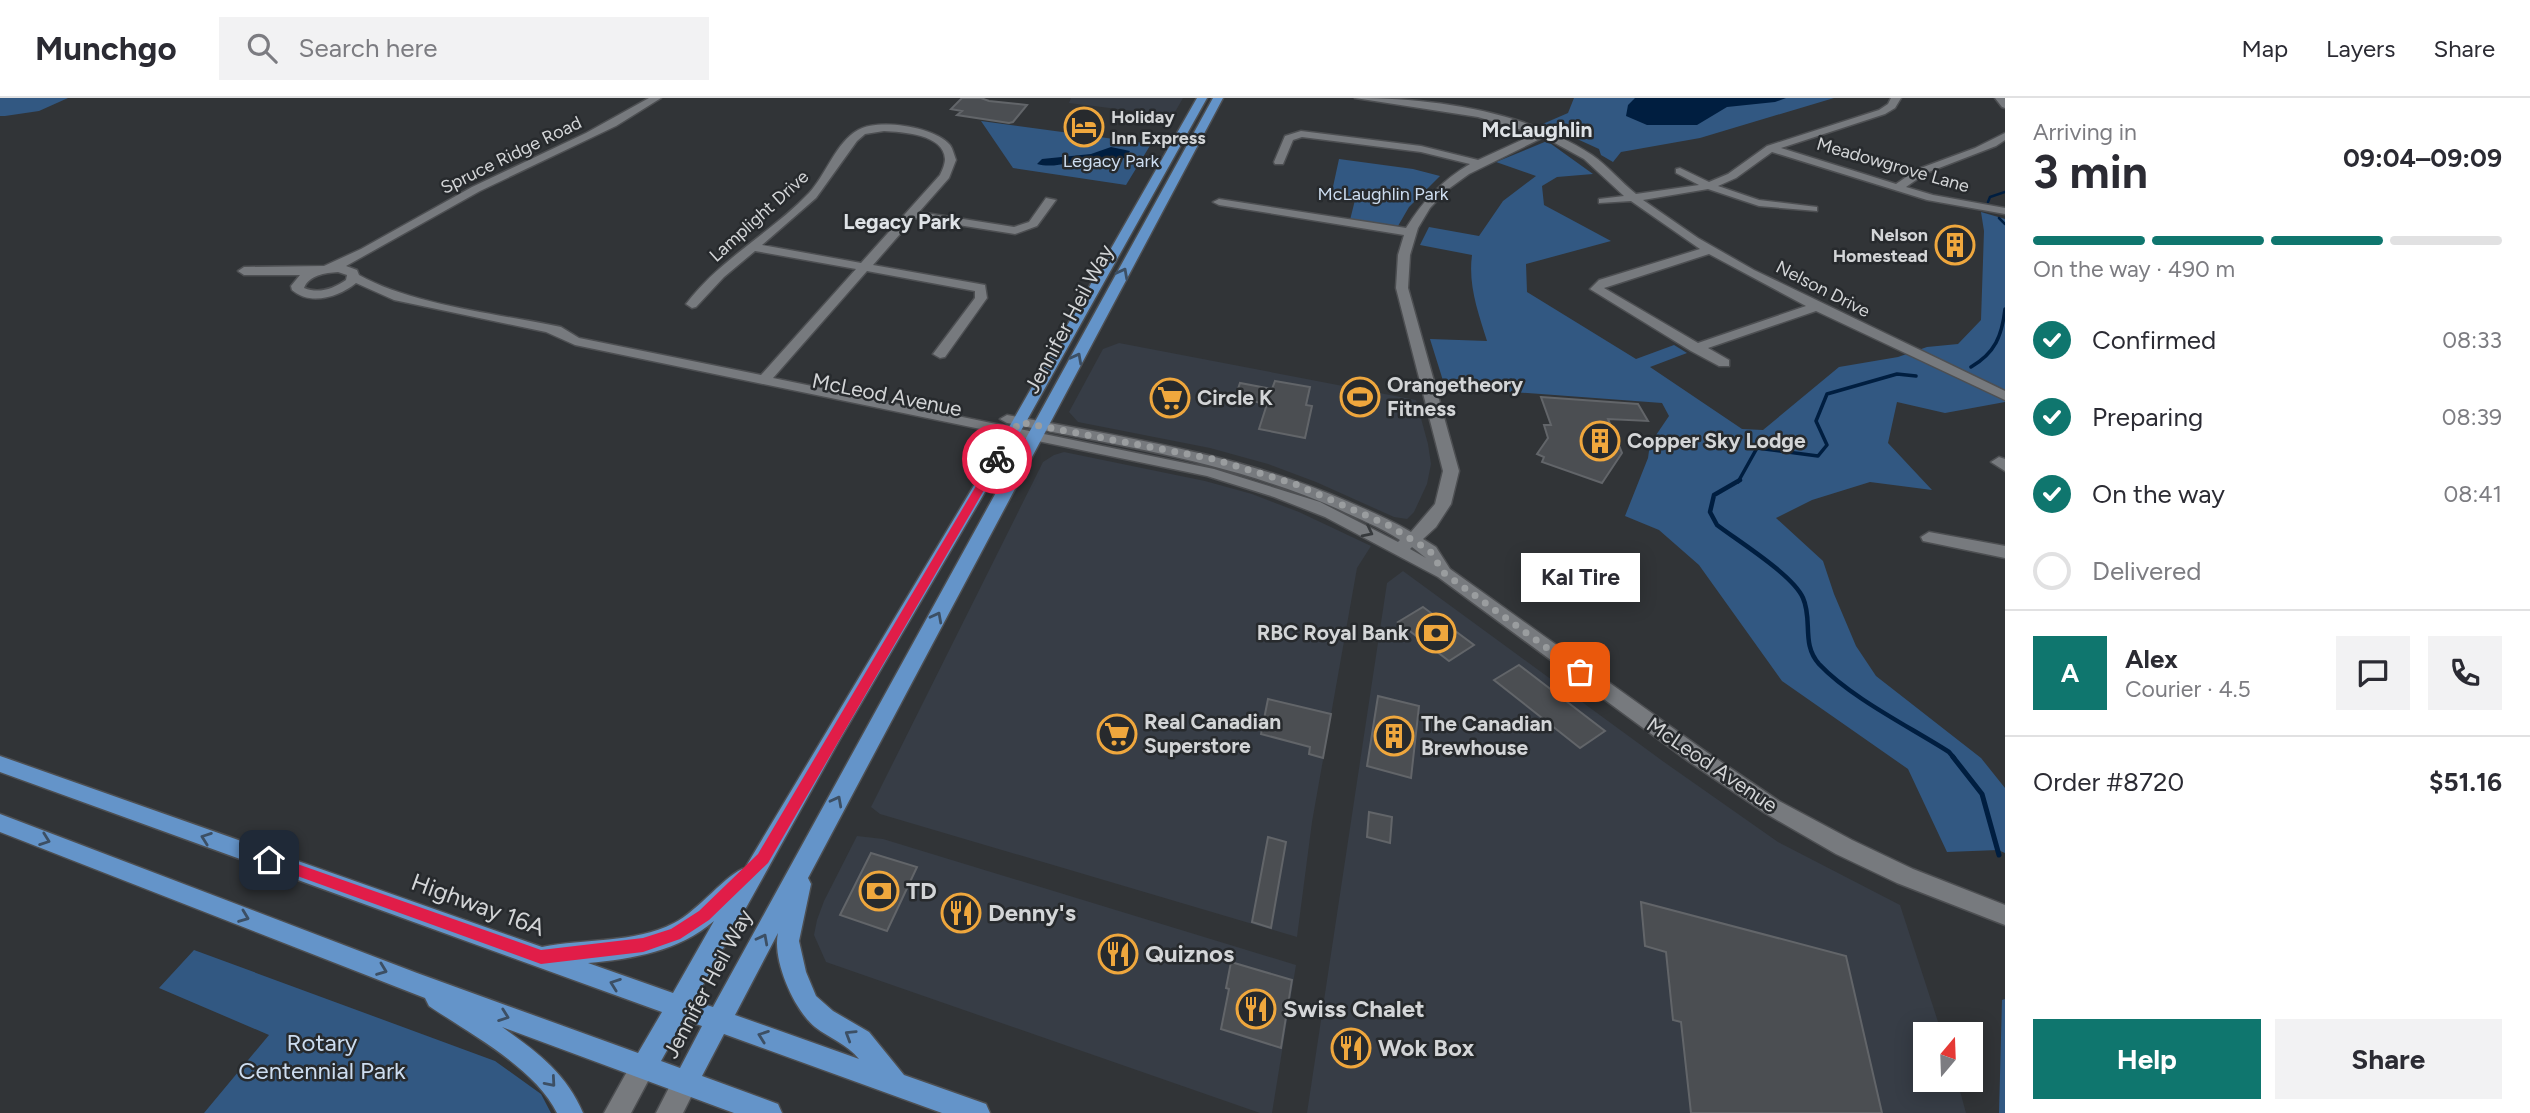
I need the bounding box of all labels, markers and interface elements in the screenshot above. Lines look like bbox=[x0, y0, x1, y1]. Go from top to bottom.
search box bbox=[219, 17, 709, 80]
text: Munchgo bbox=[35, 29, 177, 68]
icon: search bbox=[243, 29, 281, 67]
text: Search here bbox=[299, 32, 438, 64]
text: Map bbox=[2241, 34, 2288, 63]
text: Layers bbox=[2326, 34, 2395, 63]
text: Share bbox=[2433, 34, 2495, 63]
hotel icon: Holiday Inn Express bbox=[1063, 106, 1105, 148]
place label: Holiday Inn Express bbox=[1111, 106, 1206, 149]
street label: Spruce Ridge Road bbox=[437, 111, 585, 199]
district label: McLaughlin bbox=[1481, 117, 1593, 142]
text: Arriving in bbox=[2033, 118, 2137, 146]
street label: Meadowgrove Lane bbox=[1814, 133, 1972, 197]
text: 09:04–09:09 bbox=[2343, 142, 2502, 174]
text: 3 min bbox=[2033, 144, 2148, 200]
park label: Legacy Park bbox=[1063, 150, 1160, 172]
street label: Lamplight Drive bbox=[705, 166, 813, 266]
park label: McLaughlin Park bbox=[1317, 183, 1449, 205]
district label: Legacy Park bbox=[843, 209, 962, 234]
place label: Nelson Homestead bbox=[1833, 224, 1928, 267]
building icon: Nelson Homestead bbox=[1934, 224, 1976, 266]
street label: Jennifer Heil Way bbox=[1019, 240, 1118, 397]
text: On the way · 490 m bbox=[2033, 255, 2235, 283]
street label: Nelson Drive bbox=[1772, 256, 1874, 322]
one-way arrow bbox=[1115, 268, 1128, 281]
icon: check bbox=[2033, 321, 2071, 359]
text: Confirmed bbox=[2092, 324, 2216, 356]
text: 08:33 bbox=[2442, 326, 2502, 354]
one-way arrow bbox=[1069, 353, 1083, 365]
street label: McLeod Avenue bbox=[810, 368, 964, 421]
place label: Orangetheory Fitness bbox=[1387, 372, 1524, 421]
sports icon: Orangetheory Fitness bbox=[1339, 376, 1381, 418]
supermarket icon: Circle K bbox=[1149, 377, 1191, 419]
place label: Circle K bbox=[1197, 385, 1273, 410]
icon: check bbox=[2033, 398, 2071, 436]
text: Preparing bbox=[2092, 401, 2203, 433]
text: 08:39 bbox=[2442, 403, 2502, 431]
building icon: Copper Sky Lodge bbox=[1579, 420, 1621, 462]
courier bbox=[962, 424, 1032, 494]
place label: Copper Sky Lodge bbox=[1627, 428, 1806, 453]
icon: bike bbox=[978, 440, 1016, 478]
icon: check bbox=[2033, 475, 2071, 513]
text: On the way bbox=[2092, 478, 2225, 510]
text: 08:41 bbox=[2444, 480, 2502, 508]
one-way arrow bbox=[1361, 523, 1373, 537]
callout: Kal Tire bbox=[1520, 553, 1640, 602]
text: Delivered bbox=[2092, 555, 2201, 587]
text: Kal Tire bbox=[1541, 563, 1620, 591]
one-way arrow bbox=[929, 612, 942, 624]
bank icon: RBC Royal Bank bbox=[1415, 612, 1457, 654]
place label: RBC Royal Bank bbox=[1257, 620, 1410, 645]
button: chat bbox=[2336, 636, 2410, 710]
button: phone bbox=[2428, 636, 2502, 710]
pin bbox=[1550, 642, 1610, 702]
text: Alex bbox=[2125, 643, 2178, 675]
icon: bag bbox=[1561, 653, 1599, 691]
text: A bbox=[2061, 657, 2079, 689]
text: Courier · 4.5 bbox=[2125, 675, 2251, 703]
place label: Real Canadian Superstore bbox=[1144, 709, 1281, 758]
place label: The Canadian Brewhouse bbox=[1421, 711, 1553, 760]
street label: McLeod Avenue bbox=[1642, 712, 1782, 818]
supermarket icon: Real Canadian Superstore bbox=[1096, 713, 1138, 755]
building icon: The Canadian Brewhouse bbox=[1373, 715, 1415, 757]
text: Order #8720 bbox=[2033, 766, 2184, 798]
text: $51.16 bbox=[2429, 766, 2502, 798]
one-way arrow bbox=[829, 795, 843, 808]
pin bbox=[239, 830, 299, 890]
one-way arrow bbox=[38, 831, 50, 845]
one-way arrow bbox=[201, 832, 213, 846]
icon: home bbox=[250, 841, 288, 879]
street label: Highway 16A bbox=[408, 867, 550, 942]
bank icon: TD bbox=[858, 870, 900, 912]
place label: TD bbox=[906, 876, 937, 905]
restaurant icon: Denny's bbox=[940, 892, 982, 934]
place label: Denny's bbox=[988, 898, 1076, 927]
street label: Jennifer Heil Way bbox=[658, 905, 757, 1062]
one-way arrow bbox=[237, 908, 249, 922]
one-way arrow bbox=[754, 933, 768, 946]
restaurant icon: Quiznos bbox=[1097, 933, 1139, 975]
place label: Quiznos bbox=[1145, 939, 1234, 968]
one-way arrow bbox=[376, 962, 388, 976]
one-way arrow bbox=[609, 978, 621, 992]
restaurant icon: Swiss Chalet bbox=[1235, 988, 1277, 1030]
place label: Swiss Chalet bbox=[1283, 994, 1425, 1023]
one-way arrow bbox=[498, 1008, 510, 1022]
button: Help bbox=[2033, 1019, 2261, 1099]
button: Share bbox=[2275, 1019, 2502, 1099]
north arrow bbox=[1913, 1022, 1983, 1092]
map controls bbox=[1913, 1022, 1983, 1092]
restaurant icon: Wok Box bbox=[1330, 1027, 1372, 1069]
park label: Rotary Centennial Park bbox=[238, 1028, 406, 1085]
one-way arrow bbox=[757, 1030, 770, 1044]
one-way arrow bbox=[844, 1030, 857, 1043]
place label: Wok Box bbox=[1378, 1033, 1474, 1062]
one-way arrow bbox=[543, 1074, 555, 1087]

